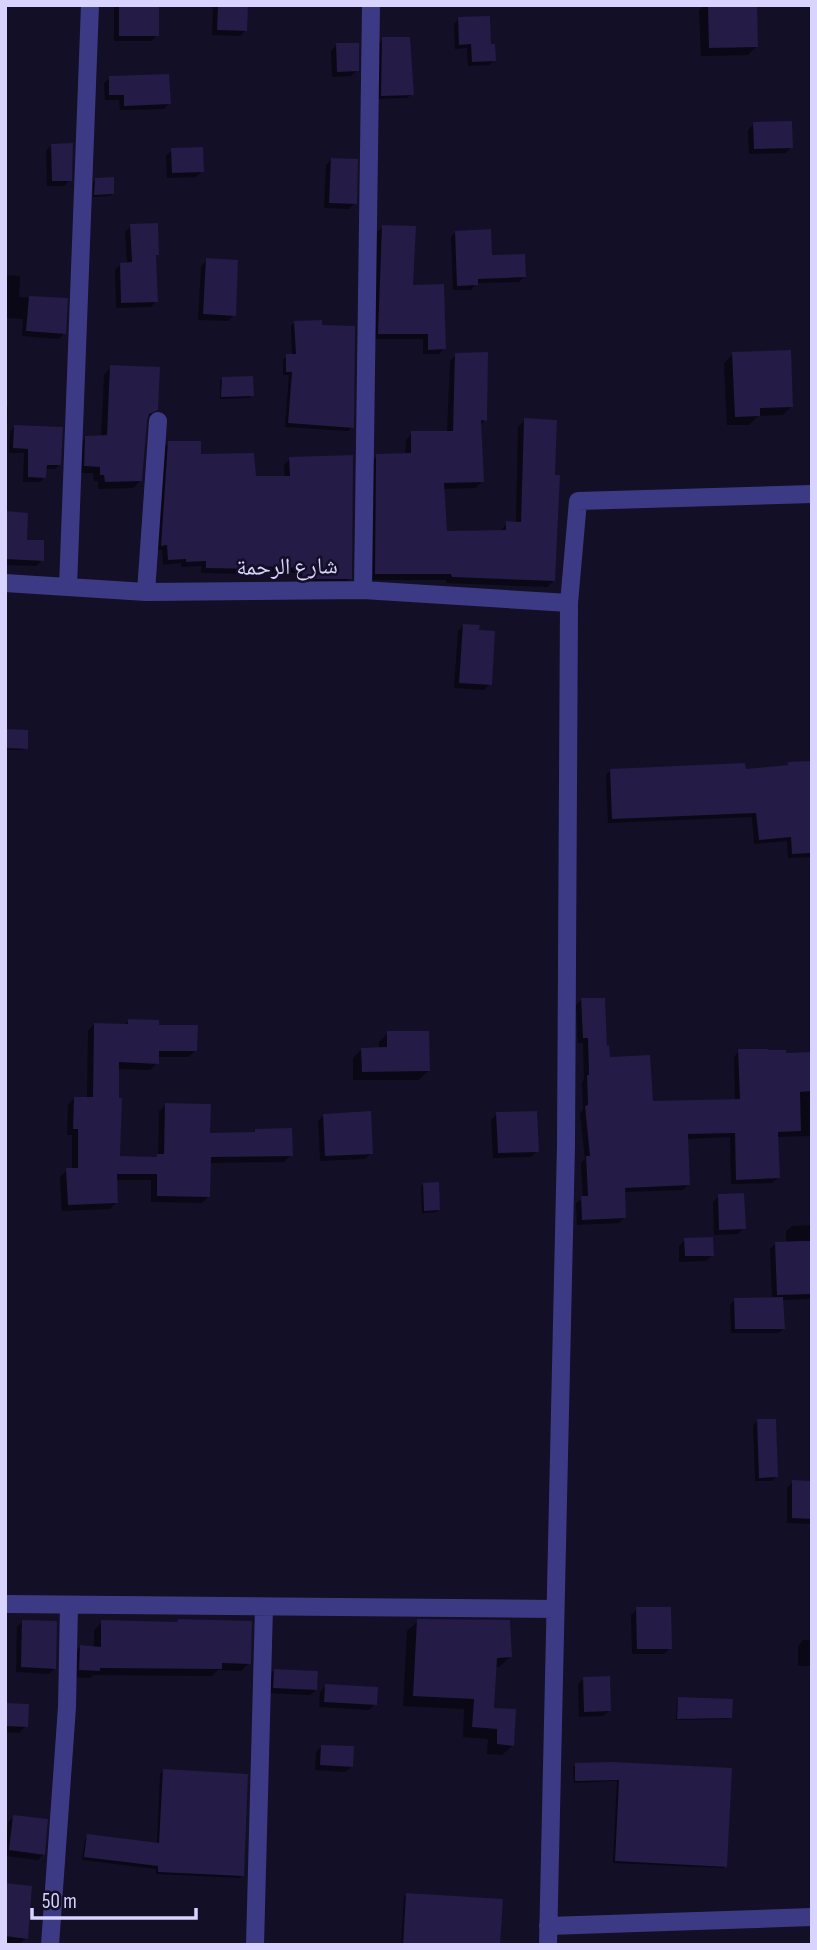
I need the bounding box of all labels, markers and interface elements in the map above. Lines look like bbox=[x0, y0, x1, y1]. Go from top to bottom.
street label: شارع الرحمة bbox=[236, 552, 338, 582]
scale bar bbox=[32, 1876, 196, 1920]
text: 50 m bbox=[42, 1889, 77, 1914]

